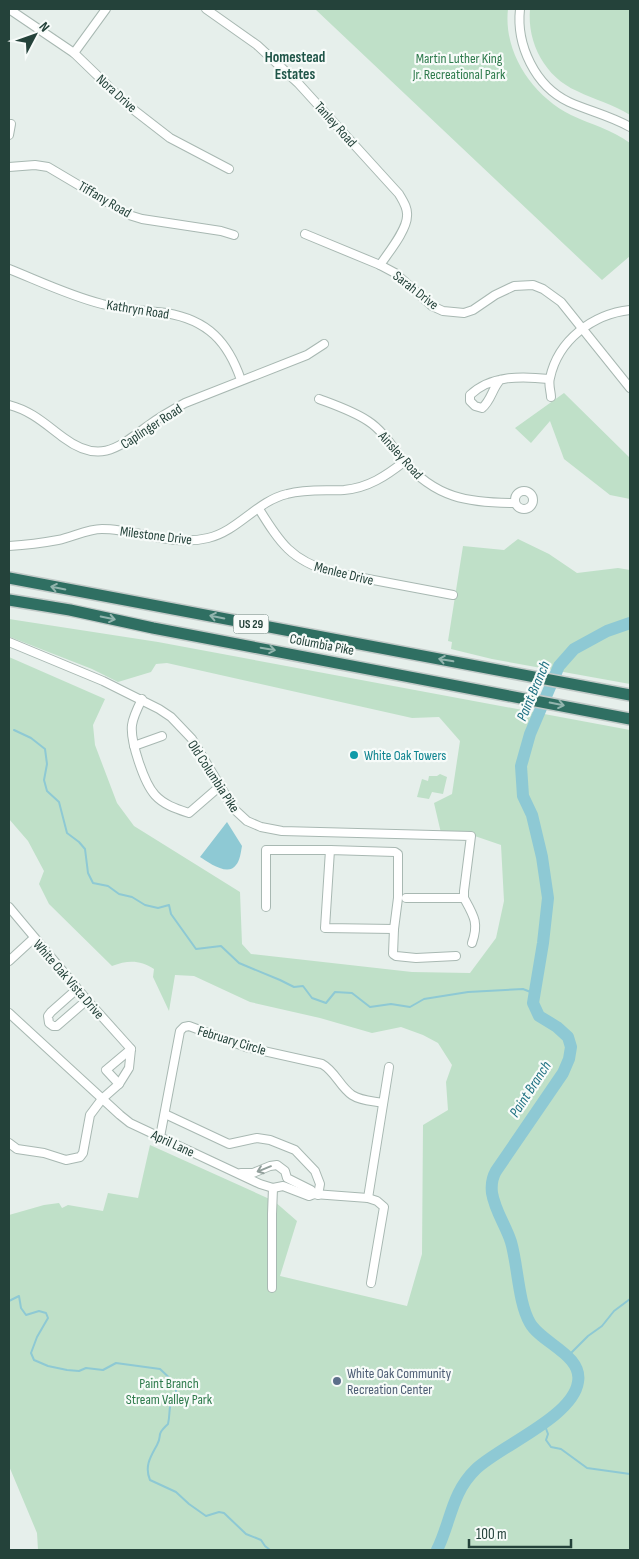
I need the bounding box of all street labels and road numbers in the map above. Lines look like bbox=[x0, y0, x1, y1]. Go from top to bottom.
street label: Nora Drive bbox=[93, 71, 140, 116]
street label: Tanley Road bbox=[311, 98, 361, 151]
street label: Tiffany Road bbox=[75, 177, 134, 221]
street label: Sarah Drive bbox=[389, 267, 442, 313]
street label: Kathryn Road bbox=[105, 296, 171, 323]
street label: Caplinger Road bbox=[117, 400, 185, 453]
street label: Ainsley Road bbox=[374, 427, 427, 483]
street label: Milestone Drive bbox=[119, 523, 193, 548]
street label: Menlee Drive bbox=[312, 558, 375, 589]
road number: US 29 bbox=[234, 614, 268, 634]
street label: Columbia Pike bbox=[288, 630, 356, 659]
street label: Old Columbia Pike bbox=[184, 737, 243, 816]
street label: White Oak Vista Drive bbox=[30, 936, 108, 1023]
street label: February Circle bbox=[196, 1022, 268, 1059]
street label: April Lane bbox=[148, 1126, 197, 1161]

